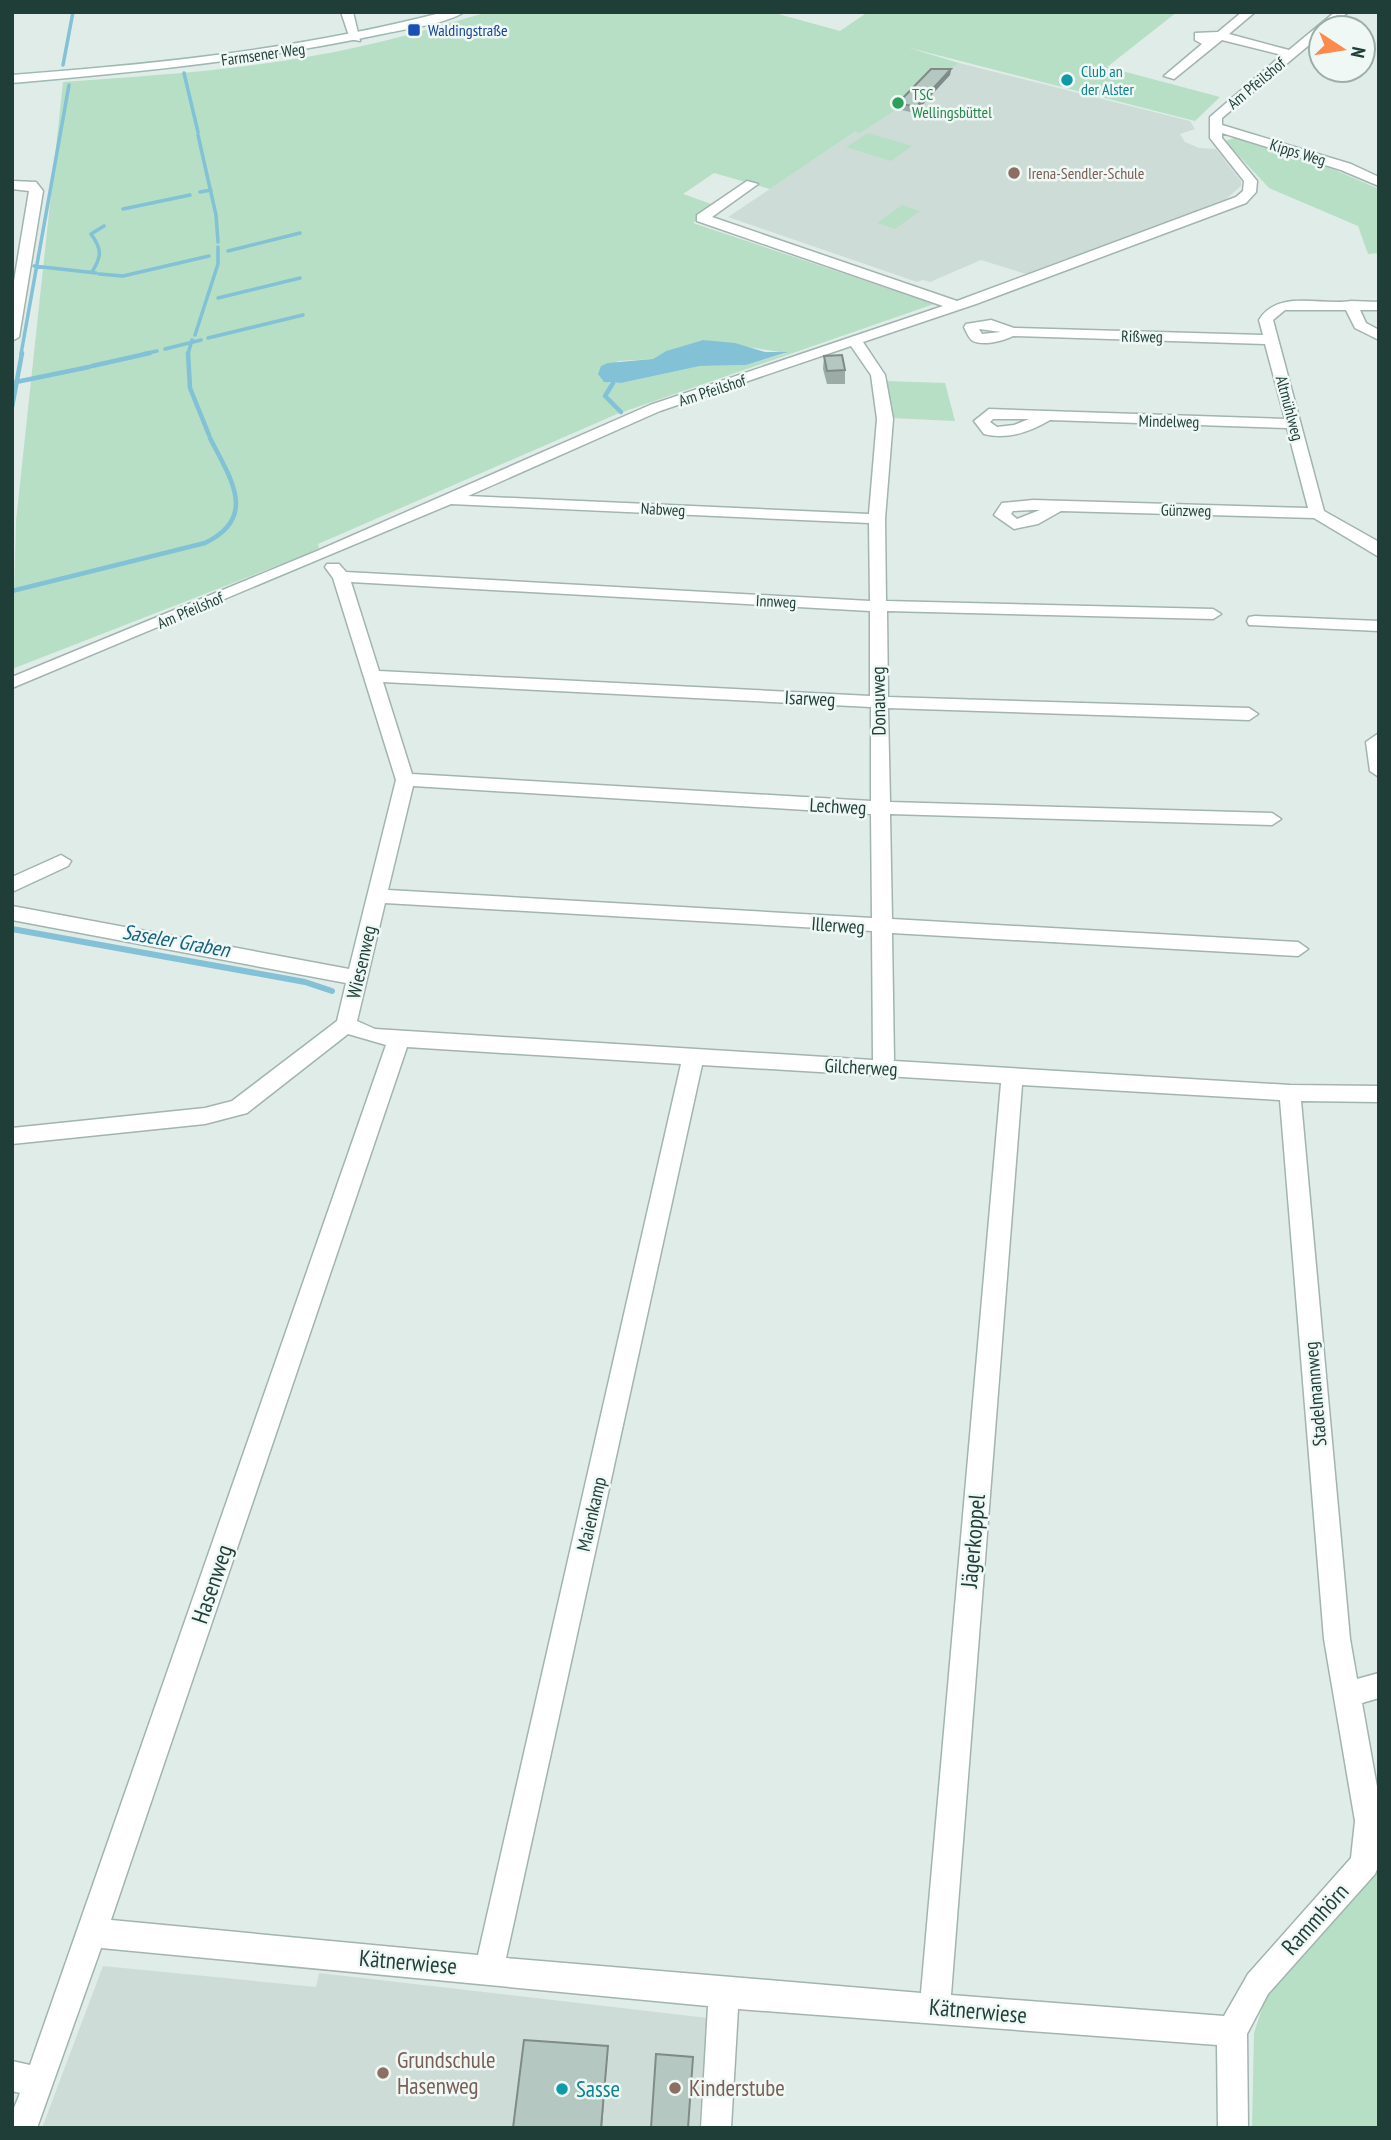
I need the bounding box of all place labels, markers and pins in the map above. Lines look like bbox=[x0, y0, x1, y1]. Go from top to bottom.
place label: Waldingstraße bbox=[428, 20, 508, 40]
marker: Waldingstraße bbox=[406, 22, 422, 38]
place label: Club an der Alster bbox=[1081, 61, 1134, 99]
marker: Club an der Alster bbox=[1059, 72, 1075, 88]
place label: TSC Wellingsbüttel bbox=[912, 84, 992, 122]
marker: TSC Wellingsbüttel bbox=[890, 95, 906, 111]
place label: Irena-Sendler-Schule bbox=[1028, 163, 1144, 183]
marker: Irena-Sendler-Schule bbox=[1006, 165, 1022, 181]
place label: Grundschule Hasenweg bbox=[397, 2045, 496, 2100]
marker: Grundschule Hasenweg bbox=[375, 2065, 391, 2081]
place label: Kinderstube bbox=[689, 2073, 785, 2102]
place label: Sasse bbox=[576, 2074, 620, 2103]
marker: Kinderstube bbox=[667, 2080, 683, 2096]
marker: Sasse bbox=[554, 2081, 570, 2097]

